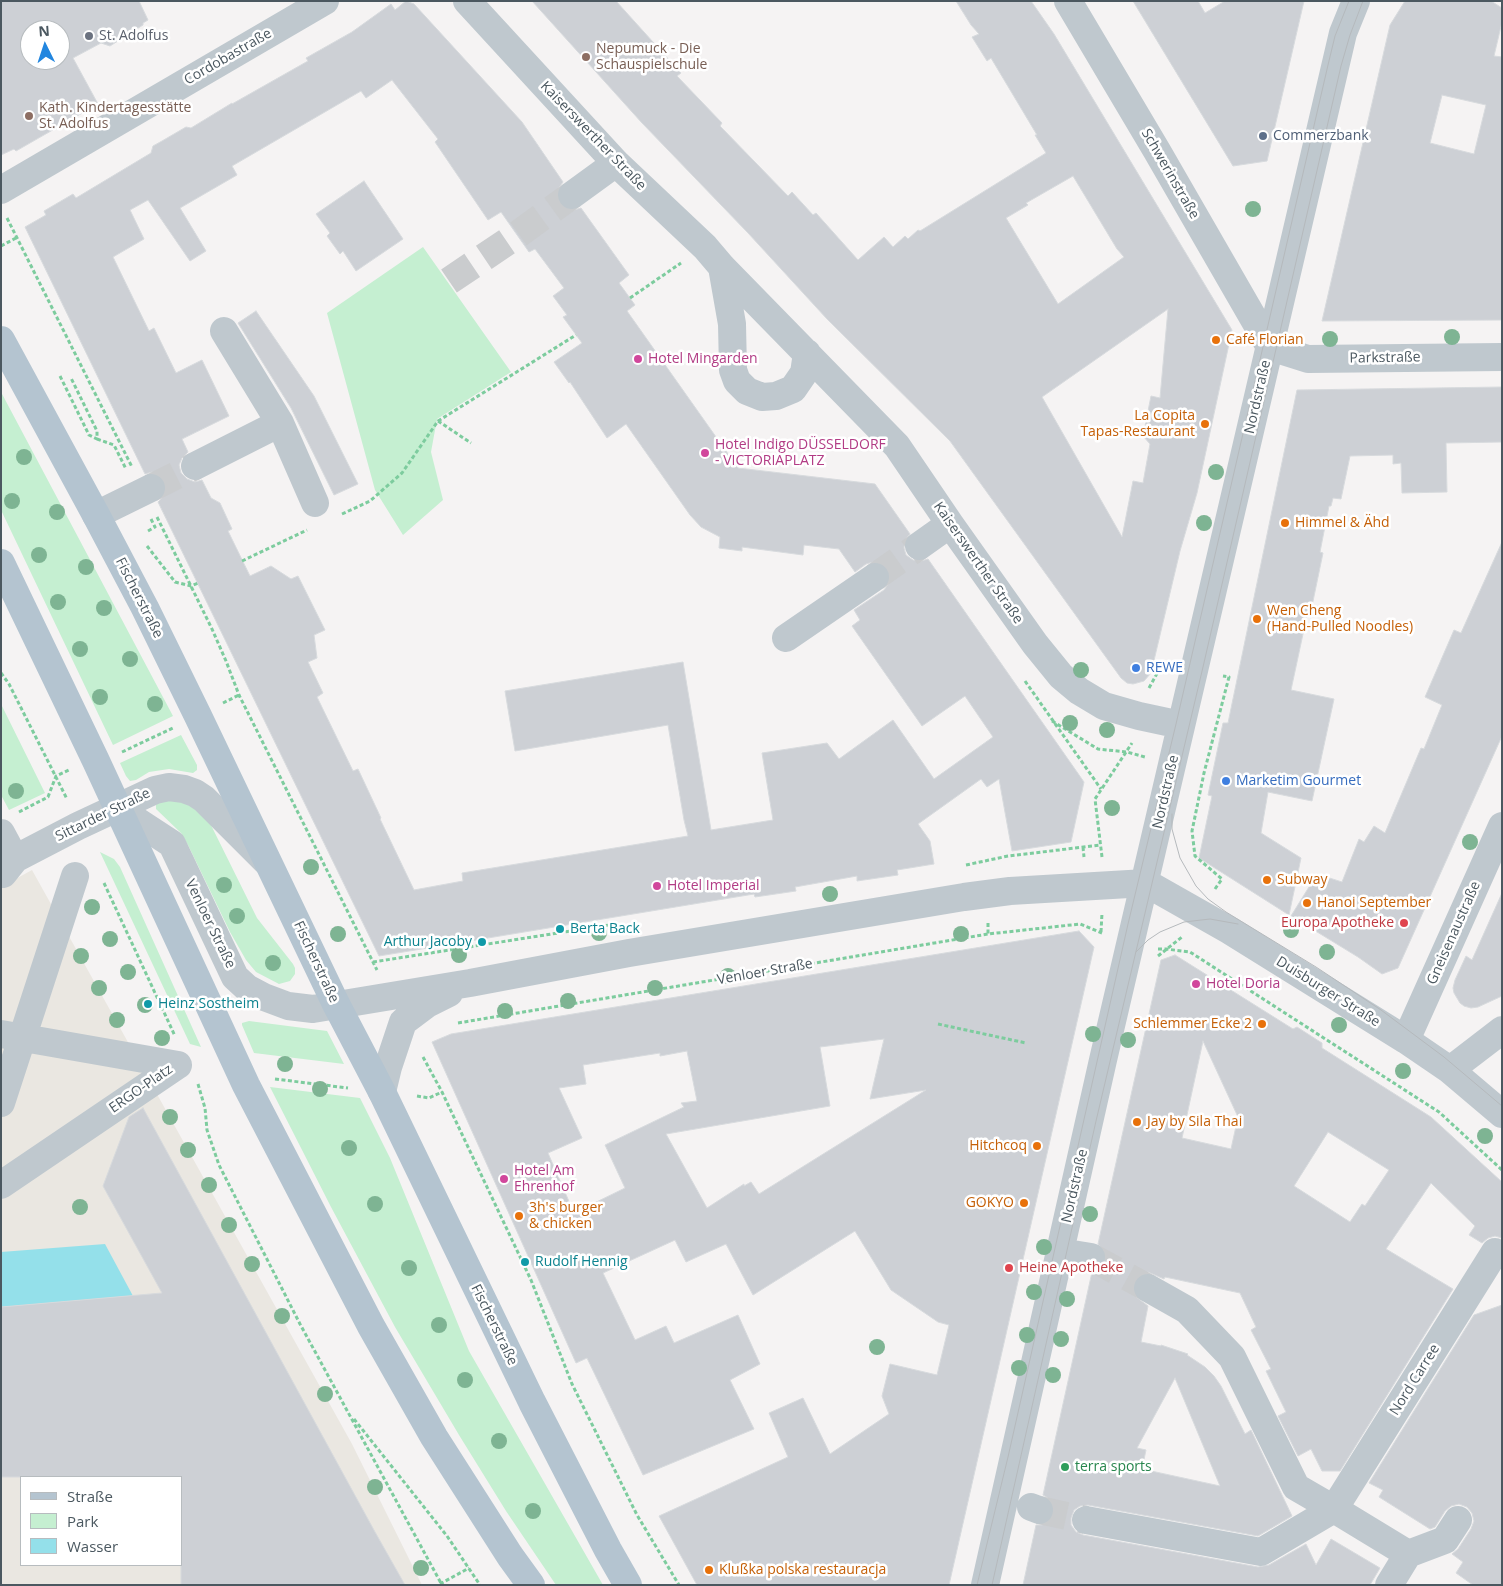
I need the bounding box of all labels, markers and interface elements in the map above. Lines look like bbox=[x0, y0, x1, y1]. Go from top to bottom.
north arrow bbox=[20, 20, 70, 70]
text: N bbox=[38, 21, 50, 40]
street label: Cordobastraße bbox=[181, 25, 275, 89]
place label: St. Adolfus bbox=[99, 28, 168, 44]
marker: St. Adolfus bbox=[83, 30, 95, 42]
place label: Nepumuck - Die Schauspielschule bbox=[596, 41, 707, 74]
marker: Nepumuck - Die Schauspielschule bbox=[580, 51, 592, 63]
street label: Kaiserswerther Straße bbox=[537, 78, 649, 194]
place label: Kath. Kindertagesstätte St. Adolfus bbox=[39, 100, 191, 132]
marker: Kath. Kindertagesstätte St. Adolfus bbox=[23, 110, 35, 122]
street label: Schwerinstraße bbox=[1137, 126, 1203, 222]
place label: Commerzbank bbox=[1273, 128, 1369, 144]
marker: Commerzbank bbox=[1257, 130, 1269, 142]
place label: Café Florian bbox=[1226, 332, 1304, 348]
marker: Café Florian bbox=[1210, 334, 1222, 346]
street label: Parkstraße bbox=[1349, 349, 1421, 367]
place label: Hotel Mingarden bbox=[648, 351, 758, 367]
marker: Hotel Mingarden bbox=[632, 353, 644, 365]
street label: Nordstraße bbox=[1241, 359, 1275, 435]
place label: La Copita Tapas-Restaurant bbox=[1080, 408, 1195, 441]
marker: La Copita Tapas-Restaurant bbox=[1199, 418, 1211, 430]
place label: Hotel Indigo DÜSSELDORF - VICTORIAPLATZ bbox=[715, 437, 886, 470]
marker: Hotel Indigo DÜSSELDORF - VICTORIAPLATZ bbox=[699, 447, 711, 459]
street label: Kaiserswerther Straße bbox=[930, 499, 1026, 627]
place label: Himmel & Ähd bbox=[1295, 515, 1390, 531]
marker: Himmel & Ähd bbox=[1279, 517, 1291, 529]
street label: Fischerstraße bbox=[112, 555, 166, 641]
place label: Wen Cheng (Hand-Pulled Noodles) bbox=[1267, 603, 1413, 636]
marker: Wen Cheng (Hand-Pulled Noodles) bbox=[1251, 613, 1263, 625]
place label: REWE bbox=[1146, 660, 1183, 676]
marker: REWE bbox=[1130, 662, 1142, 674]
street label: Nordstraße bbox=[1149, 754, 1183, 830]
place label: Marketim Gourmet bbox=[1236, 773, 1361, 789]
marker: Marketim Gourmet bbox=[1220, 775, 1232, 787]
street label: Sittarder Straße bbox=[53, 785, 153, 845]
place label: Subway bbox=[1277, 872, 1327, 888]
marker: Subway bbox=[1261, 874, 1273, 886]
street label: Venloer Straße bbox=[181, 877, 239, 971]
place label: Hotel Imperial bbox=[667, 878, 760, 894]
street label: Gneisenaustraße bbox=[1424, 879, 1484, 987]
marker: Hotel Imperial bbox=[651, 880, 663, 892]
place label: Hanoi September bbox=[1317, 895, 1431, 911]
marker: Hanoi September bbox=[1301, 897, 1313, 909]
place label: Europa Apotheke bbox=[1281, 915, 1394, 931]
marker: Europa Apotheke bbox=[1398, 917, 1410, 929]
street label: Fischerstraße bbox=[290, 919, 342, 1005]
place label: Berta Back bbox=[570, 921, 640, 937]
marker: Berta Back bbox=[554, 923, 566, 935]
place label: Arthur Jacoby bbox=[384, 934, 472, 950]
marker: Arthur Jacoby bbox=[476, 936, 488, 948]
street label: Duisburger Straße bbox=[1273, 953, 1383, 1031]
street label: Venloer Straße bbox=[716, 955, 814, 989]
place label: Hotel Doria bbox=[1206, 976, 1280, 992]
marker: Hotel Doria bbox=[1190, 978, 1202, 990]
place label: Heinz Sostheim bbox=[158, 996, 259, 1012]
marker: Heinz Sostheim bbox=[142, 998, 154, 1010]
place label: Schlemmer Ecke 2 bbox=[1133, 1016, 1252, 1032]
marker: Schlemmer Ecke 2 bbox=[1256, 1018, 1268, 1030]
street label: ERGO-Platz bbox=[106, 1061, 176, 1117]
place label: Jay by Sila Thai bbox=[1147, 1114, 1242, 1130]
marker: Jay by Sila Thai bbox=[1131, 1116, 1143, 1128]
place label: Hitchcoq bbox=[969, 1138, 1027, 1154]
marker: Hitchcoq bbox=[1031, 1140, 1043, 1152]
street label: Nordstraße bbox=[1058, 1148, 1092, 1224]
place label: Hotel Am Ehrenhof bbox=[514, 1163, 575, 1196]
marker: Hotel Am Ehrenhof bbox=[498, 1173, 510, 1185]
place label: GOKYO bbox=[966, 1195, 1014, 1211]
marker: GOKYO bbox=[1018, 1197, 1030, 1209]
place label: 3h's burger & chicken bbox=[529, 1200, 603, 1232]
marker: 3h's burger & chicken bbox=[513, 1210, 525, 1222]
place label: Rudolf Hennig bbox=[535, 1254, 628, 1270]
marker: Rudolf Hennig bbox=[519, 1256, 531, 1268]
place label: Heine Apotheke bbox=[1019, 1260, 1123, 1276]
marker: Heine Apotheke bbox=[1003, 1262, 1015, 1274]
street label: Fischerstraße bbox=[467, 1282, 521, 1368]
street label: Nord Carree bbox=[1387, 1341, 1443, 1419]
place label: terra sports bbox=[1075, 1459, 1152, 1475]
marker: terra sports bbox=[1059, 1461, 1071, 1473]
legend bbox=[20, 1476, 182, 1566]
text: Straße bbox=[67, 1486, 113, 1506]
text: Park bbox=[67, 1511, 98, 1531]
text: Wasser bbox=[67, 1536, 118, 1556]
place label: Klußka polska restauracja bbox=[719, 1562, 886, 1578]
marker: Klußka polska restauracja bbox=[703, 1564, 715, 1576]

